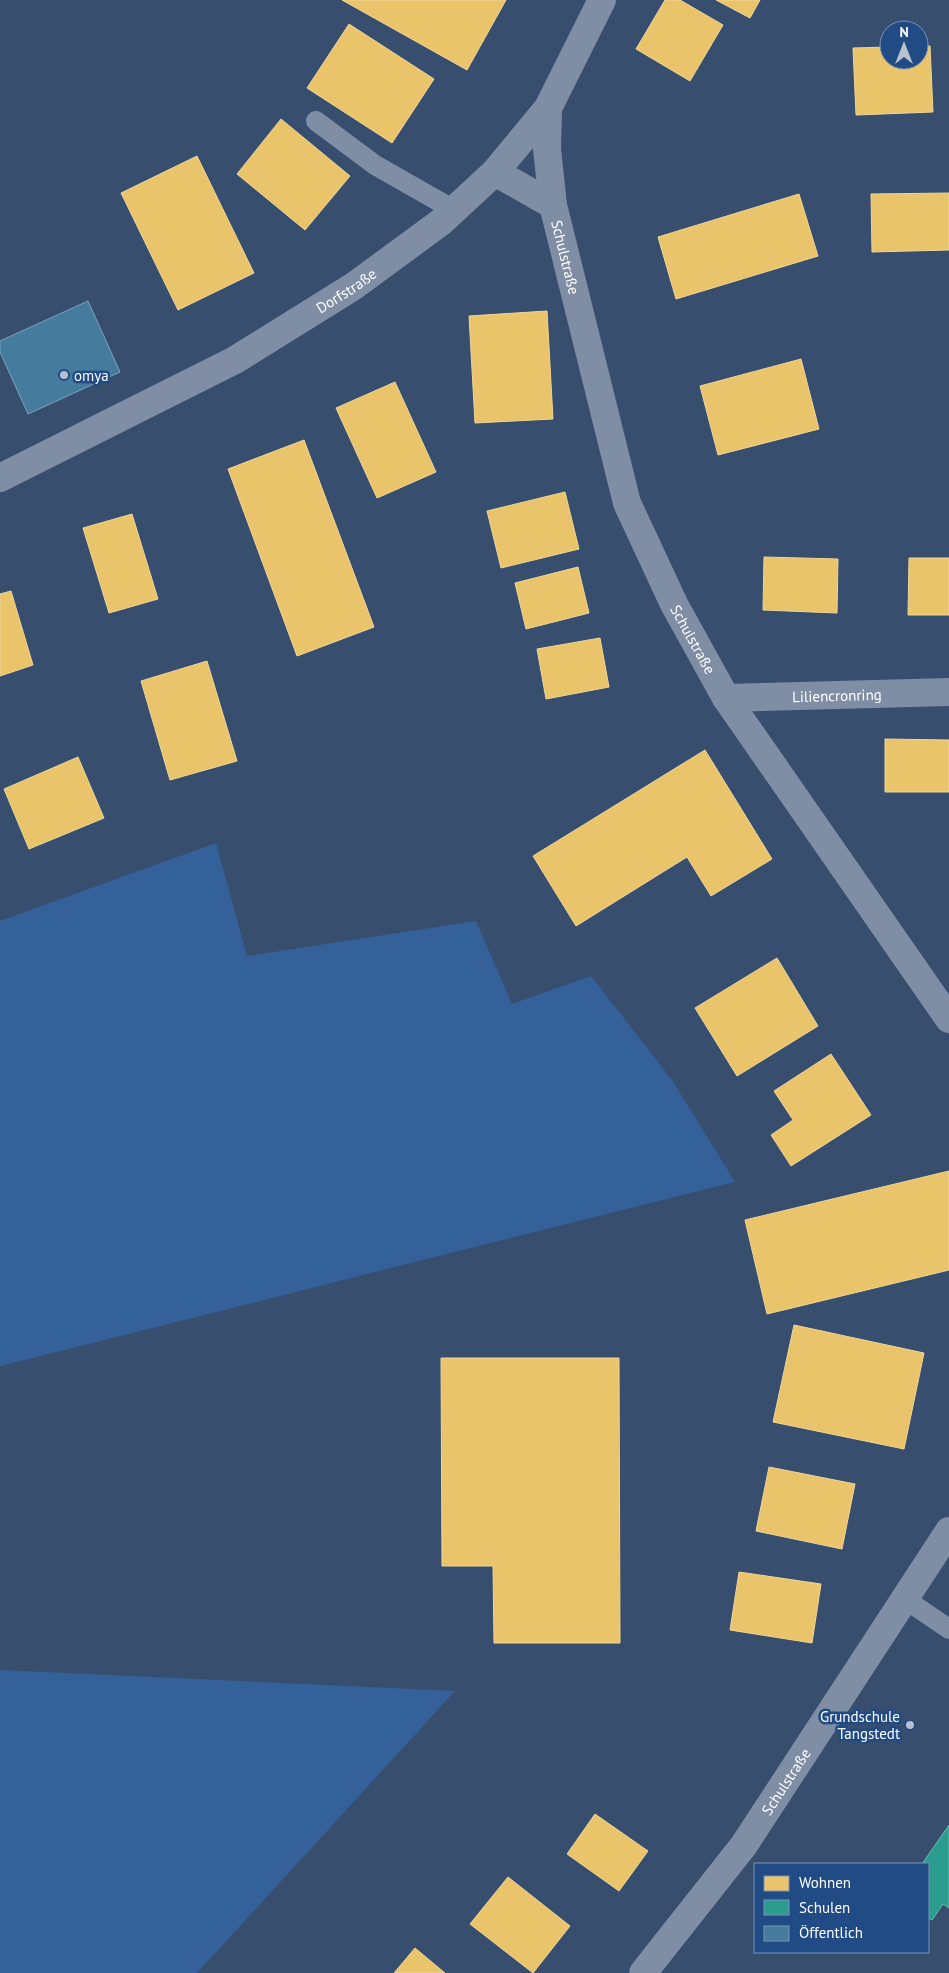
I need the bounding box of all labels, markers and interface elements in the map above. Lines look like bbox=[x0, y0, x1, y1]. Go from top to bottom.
north arrow bbox=[879, 20, 929, 70]
text: N bbox=[899, 23, 909, 41]
street label: Schulstraße bbox=[548, 218, 584, 296]
street label: Dorfstraße bbox=[312, 264, 380, 317]
place label: omya bbox=[74, 366, 109, 385]
marker: omya bbox=[58, 369, 70, 381]
street label: Schulstraße bbox=[667, 601, 720, 677]
street label: Liliencronring bbox=[792, 684, 882, 706]
place label: Grundschule Tangstedt bbox=[820, 1707, 900, 1743]
marker: Grundschule Tangstedt bbox=[904, 1719, 916, 1731]
street label: Schulstraße bbox=[757, 1744, 814, 1818]
legend bbox=[754, 1863, 929, 1953]
text: Wohnen bbox=[799, 1873, 851, 1892]
text: Schulen bbox=[799, 1898, 850, 1917]
text: Öffentlich bbox=[799, 1923, 863, 1942]

